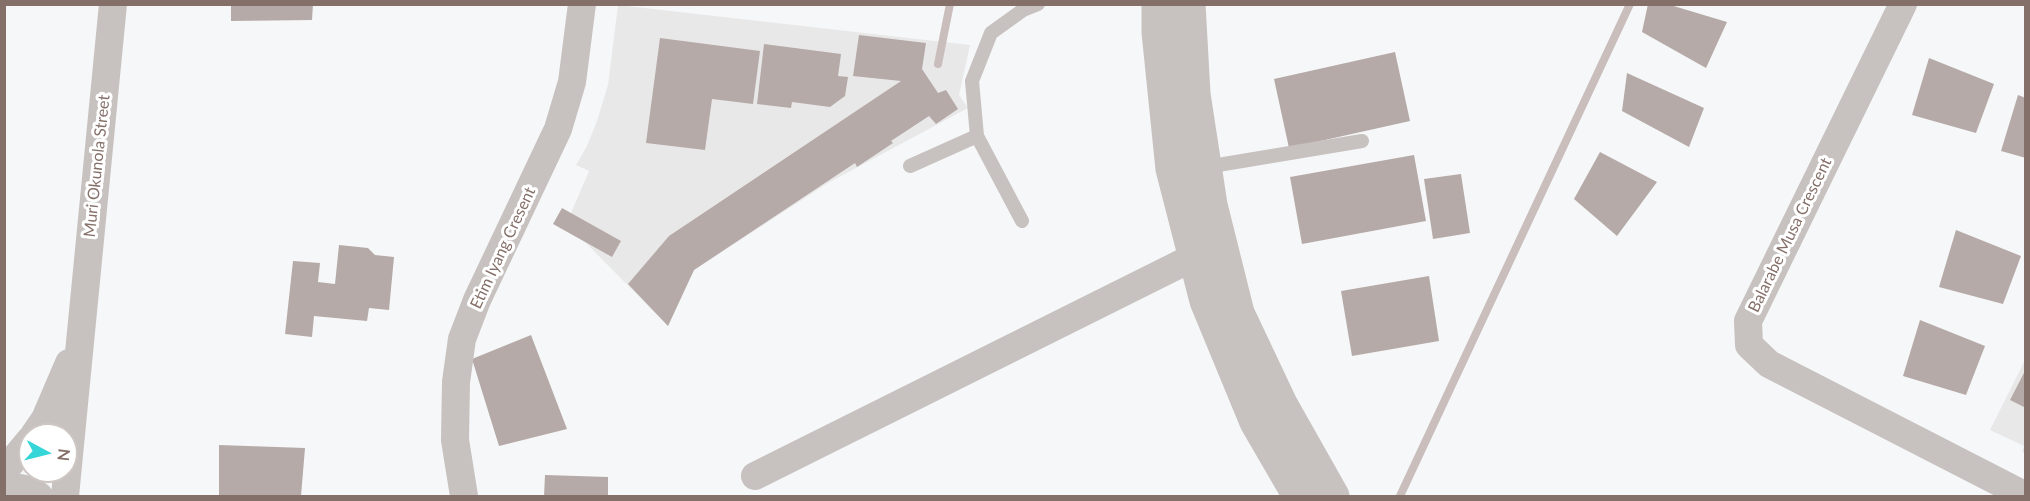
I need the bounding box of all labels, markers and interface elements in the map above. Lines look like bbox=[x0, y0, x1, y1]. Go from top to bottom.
street label: Muri Okunola Street bbox=[80, 94, 114, 238]
street label: Balarabe Musa Crescent bbox=[1744, 155, 1836, 315]
street label: Etim Iyang Cresent bbox=[466, 184, 540, 312]
north arrow bbox=[18, 423, 78, 483]
text: N bbox=[54, 448, 75, 462]

